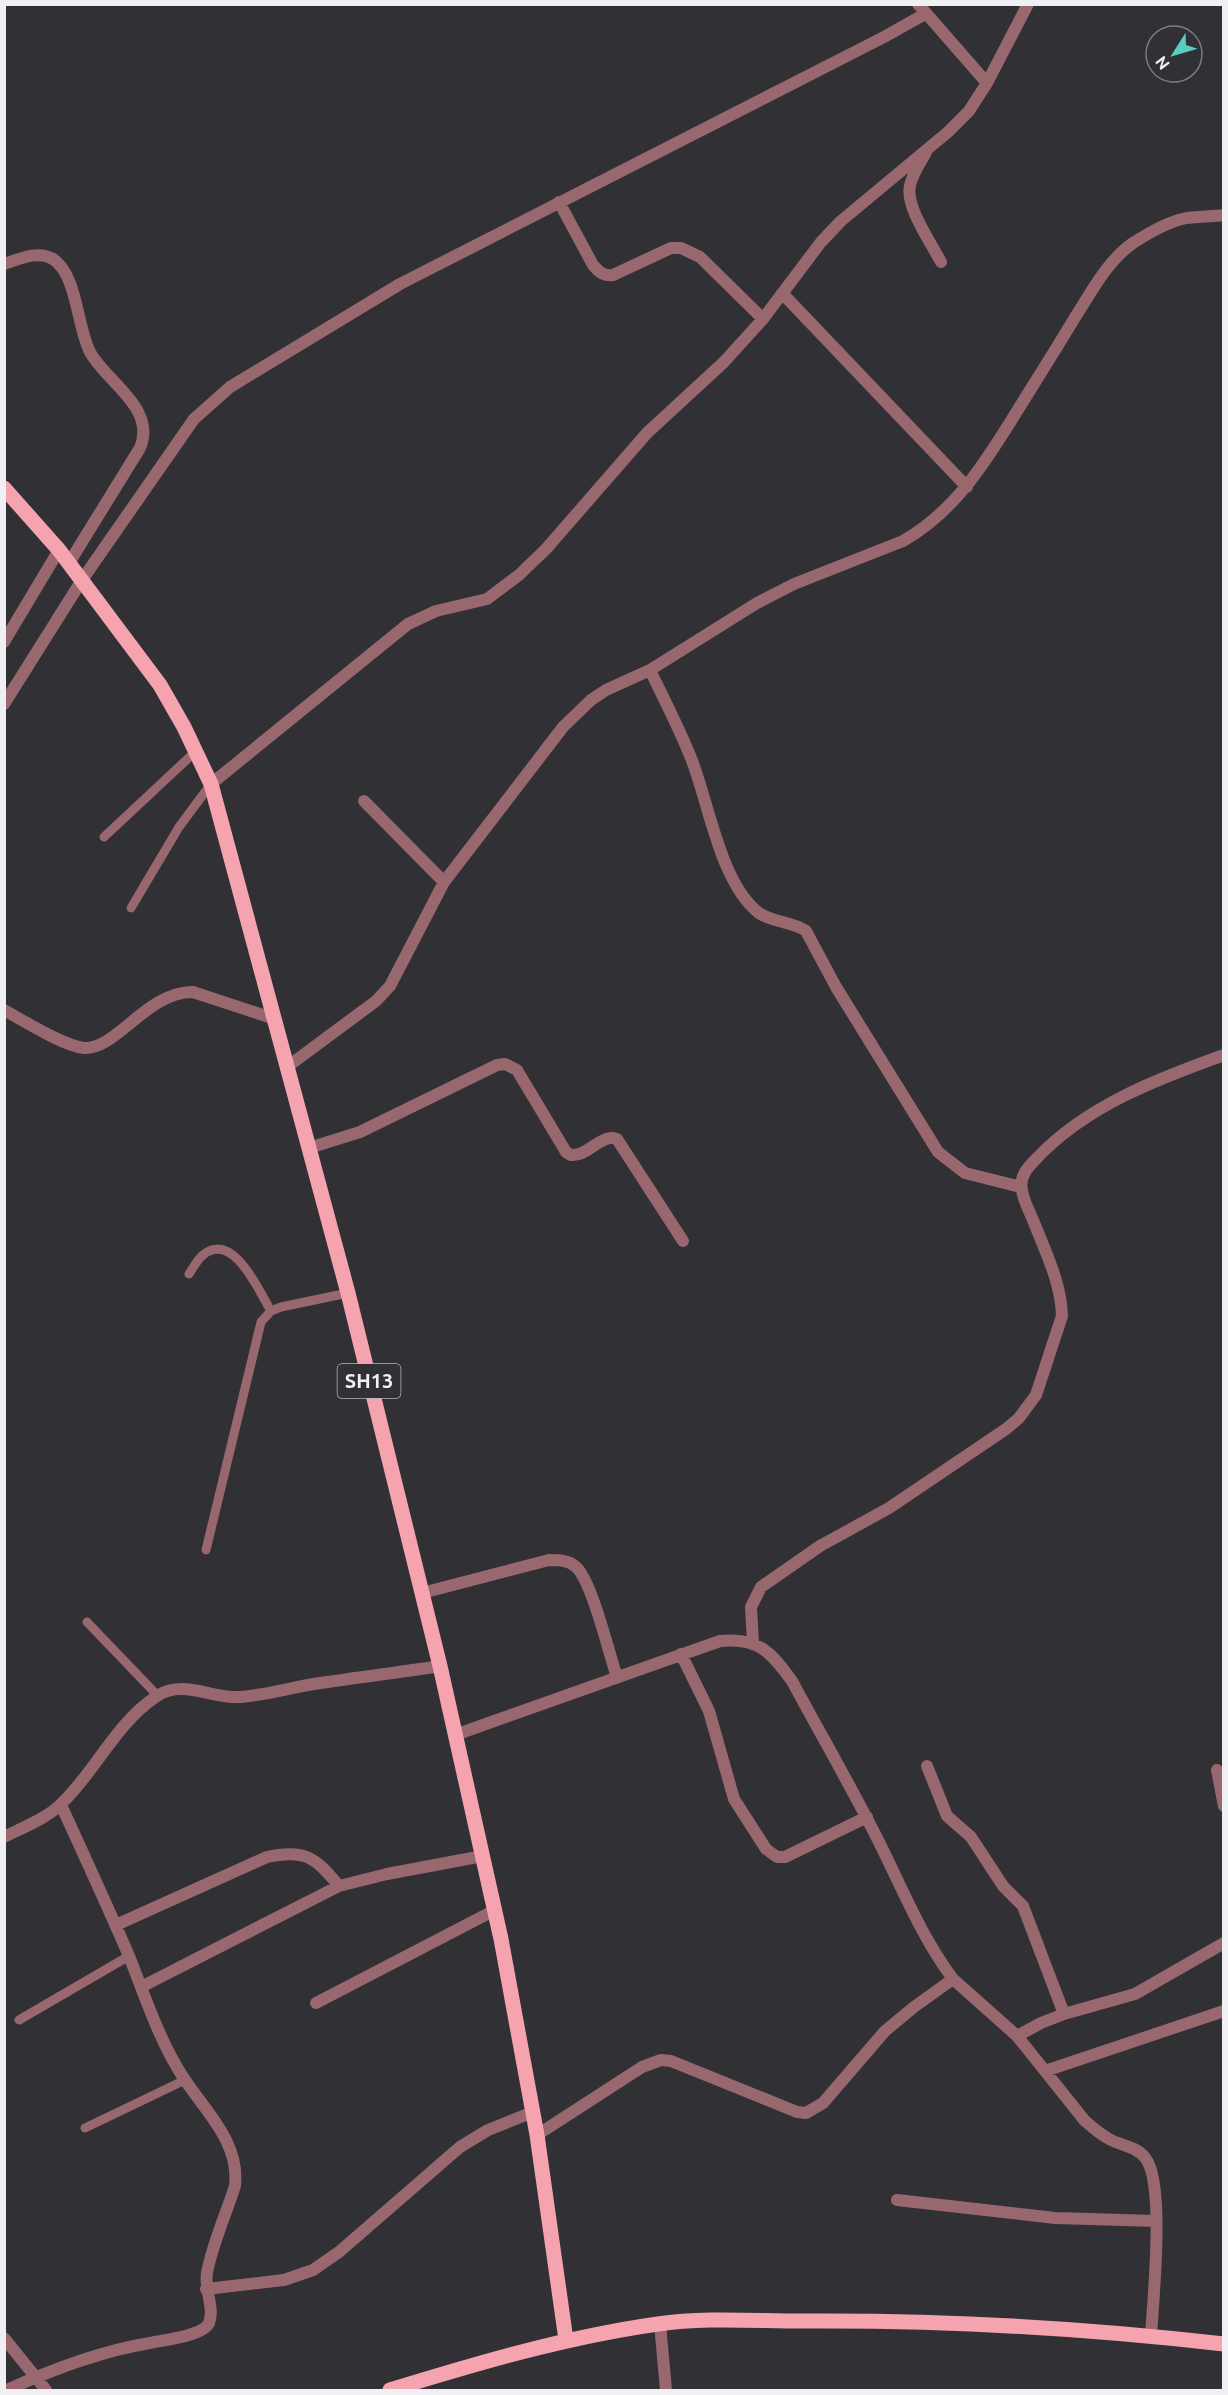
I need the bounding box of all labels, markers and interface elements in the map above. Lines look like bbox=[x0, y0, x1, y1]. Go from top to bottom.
north arrow bbox=[1144, 24, 1204, 84]
text: N bbox=[1151, 53, 1173, 73]
road number: SH13 bbox=[338, 1364, 400, 1398]

